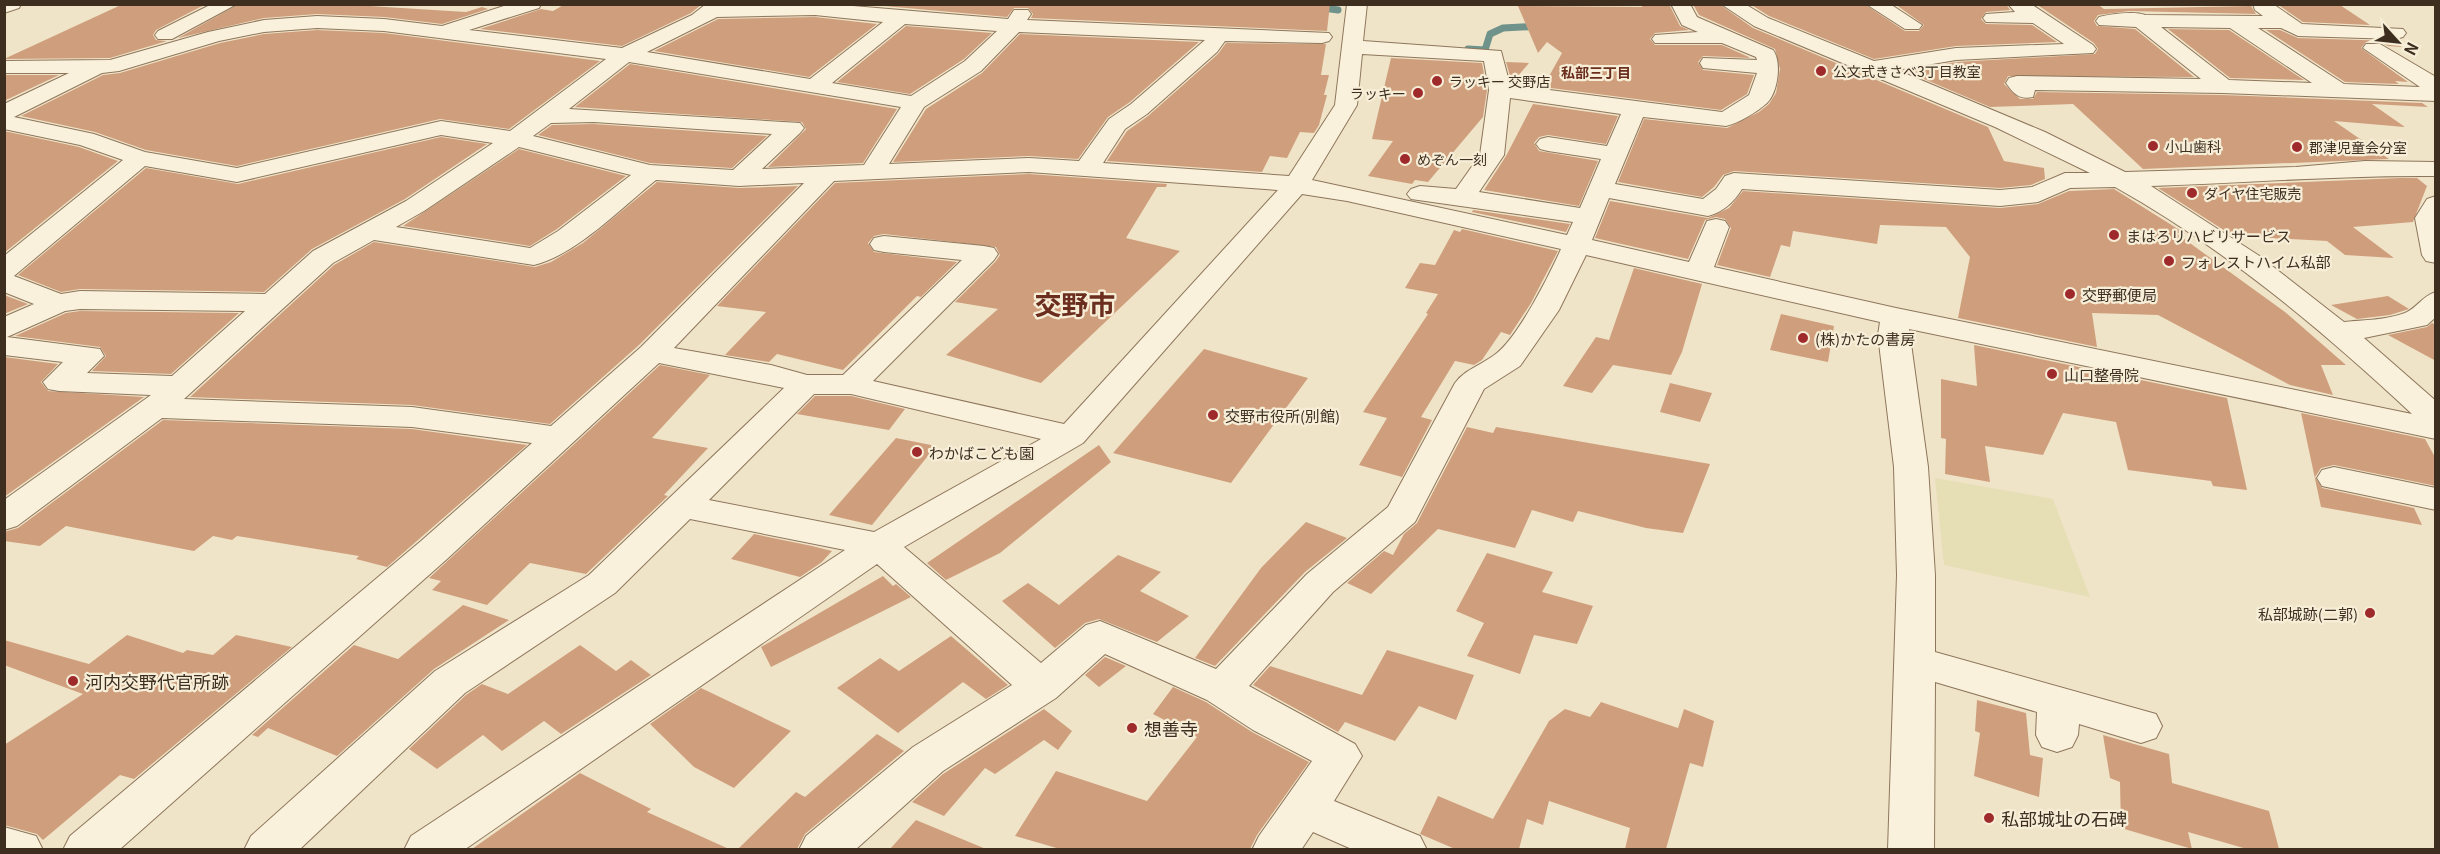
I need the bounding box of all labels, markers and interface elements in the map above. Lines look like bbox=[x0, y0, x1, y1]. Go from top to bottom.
north arrow bbox=[2368, 12, 2428, 72]
text: N bbox=[2399, 38, 2426, 60]
place label: 公文式きさべ3丁目教室 bbox=[1833, 61, 1981, 81]
district label: 私部三丁目 bbox=[1561, 62, 1631, 82]
marker: 公文式きさべ3丁目教室 bbox=[1814, 64, 1828, 78]
place label: ラッキー 交野店 bbox=[1449, 71, 1550, 91]
marker: ラッキー 交野店 bbox=[1430, 74, 1444, 88]
place label: ラッキー bbox=[1350, 83, 1406, 103]
marker: ラッキー bbox=[1411, 86, 1425, 100]
place label: 小山歯科 bbox=[2165, 136, 2221, 156]
place label: 郡津児童会分室 bbox=[2309, 137, 2407, 157]
marker: 小山歯科 bbox=[2146, 139, 2160, 153]
marker: 郡津児童会分室 bbox=[2290, 140, 2304, 154]
place label: めぞん一刻 bbox=[1417, 149, 1487, 169]
marker: めぞん一刻 bbox=[1398, 152, 1412, 166]
place label: ダイヤ住宅販売 bbox=[2204, 183, 2302, 203]
marker: ダイヤ住宅販売 bbox=[2185, 186, 2199, 200]
place label: まはろリハビリサービス bbox=[2126, 225, 2291, 246]
marker: まはろリハビリサービス bbox=[2107, 228, 2121, 242]
place label: フォレストハイム私部 bbox=[2181, 251, 2330, 272]
marker: フォレストハイム私部 bbox=[2162, 254, 2176, 268]
district label: 交野市 bbox=[1035, 284, 1116, 323]
place label: 交野郵便局 bbox=[2082, 284, 2157, 305]
marker: 交野郵便局 bbox=[2063, 287, 2077, 301]
place label: (株)かたの書房 bbox=[1815, 328, 1915, 349]
marker: (株)かたの書房 bbox=[1796, 331, 1810, 345]
place label: 山口整骨院 bbox=[2064, 364, 2139, 385]
marker: 山口整骨院 bbox=[2045, 367, 2059, 381]
place label: 交野市役所(別館) bbox=[1225, 405, 1340, 426]
marker: 交野市役所(別館) bbox=[1206, 408, 1220, 422]
place label: わかばこども園 bbox=[929, 442, 1034, 463]
marker: わかばこども園 bbox=[910, 445, 924, 459]
place label: 私部城跡(二郭) bbox=[2258, 603, 2358, 624]
marker: 私部城跡(二郭) bbox=[2363, 606, 2377, 620]
place label: 河内交野代官所跡 bbox=[85, 668, 229, 694]
marker: 河内交野代官所跡 bbox=[66, 674, 80, 688]
place label: 想善寺 bbox=[1144, 715, 1198, 741]
marker: 想善寺 bbox=[1125, 721, 1139, 735]
place label: 私部城址の石碑 bbox=[2001, 805, 2127, 831]
marker: 私部城址の石碑 bbox=[1982, 811, 1996, 825]

